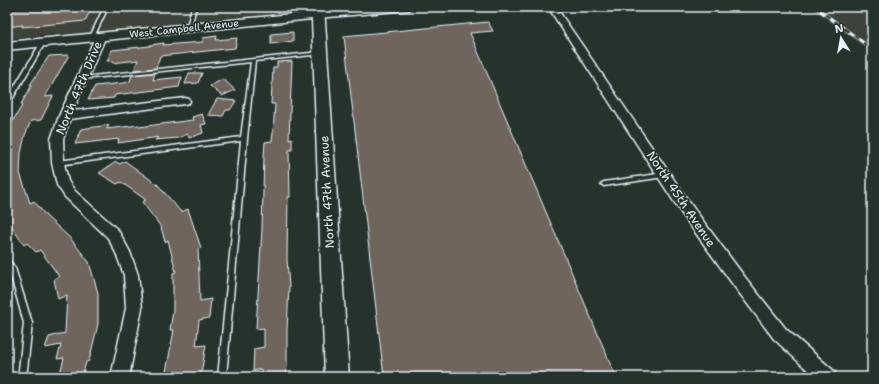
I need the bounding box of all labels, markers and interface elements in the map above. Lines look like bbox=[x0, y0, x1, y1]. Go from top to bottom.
street label: West Campbell Avenue bbox=[129, 16, 240, 41]
north arrow bbox=[821, 18, 861, 58]
text: N bbox=[833, 20, 845, 37]
street label: North 47th Drive bbox=[52, 39, 106, 137]
street label: North 47th Avenue bbox=[316, 135, 338, 249]
street label: North 45th Avenue bbox=[643, 148, 719, 250]

